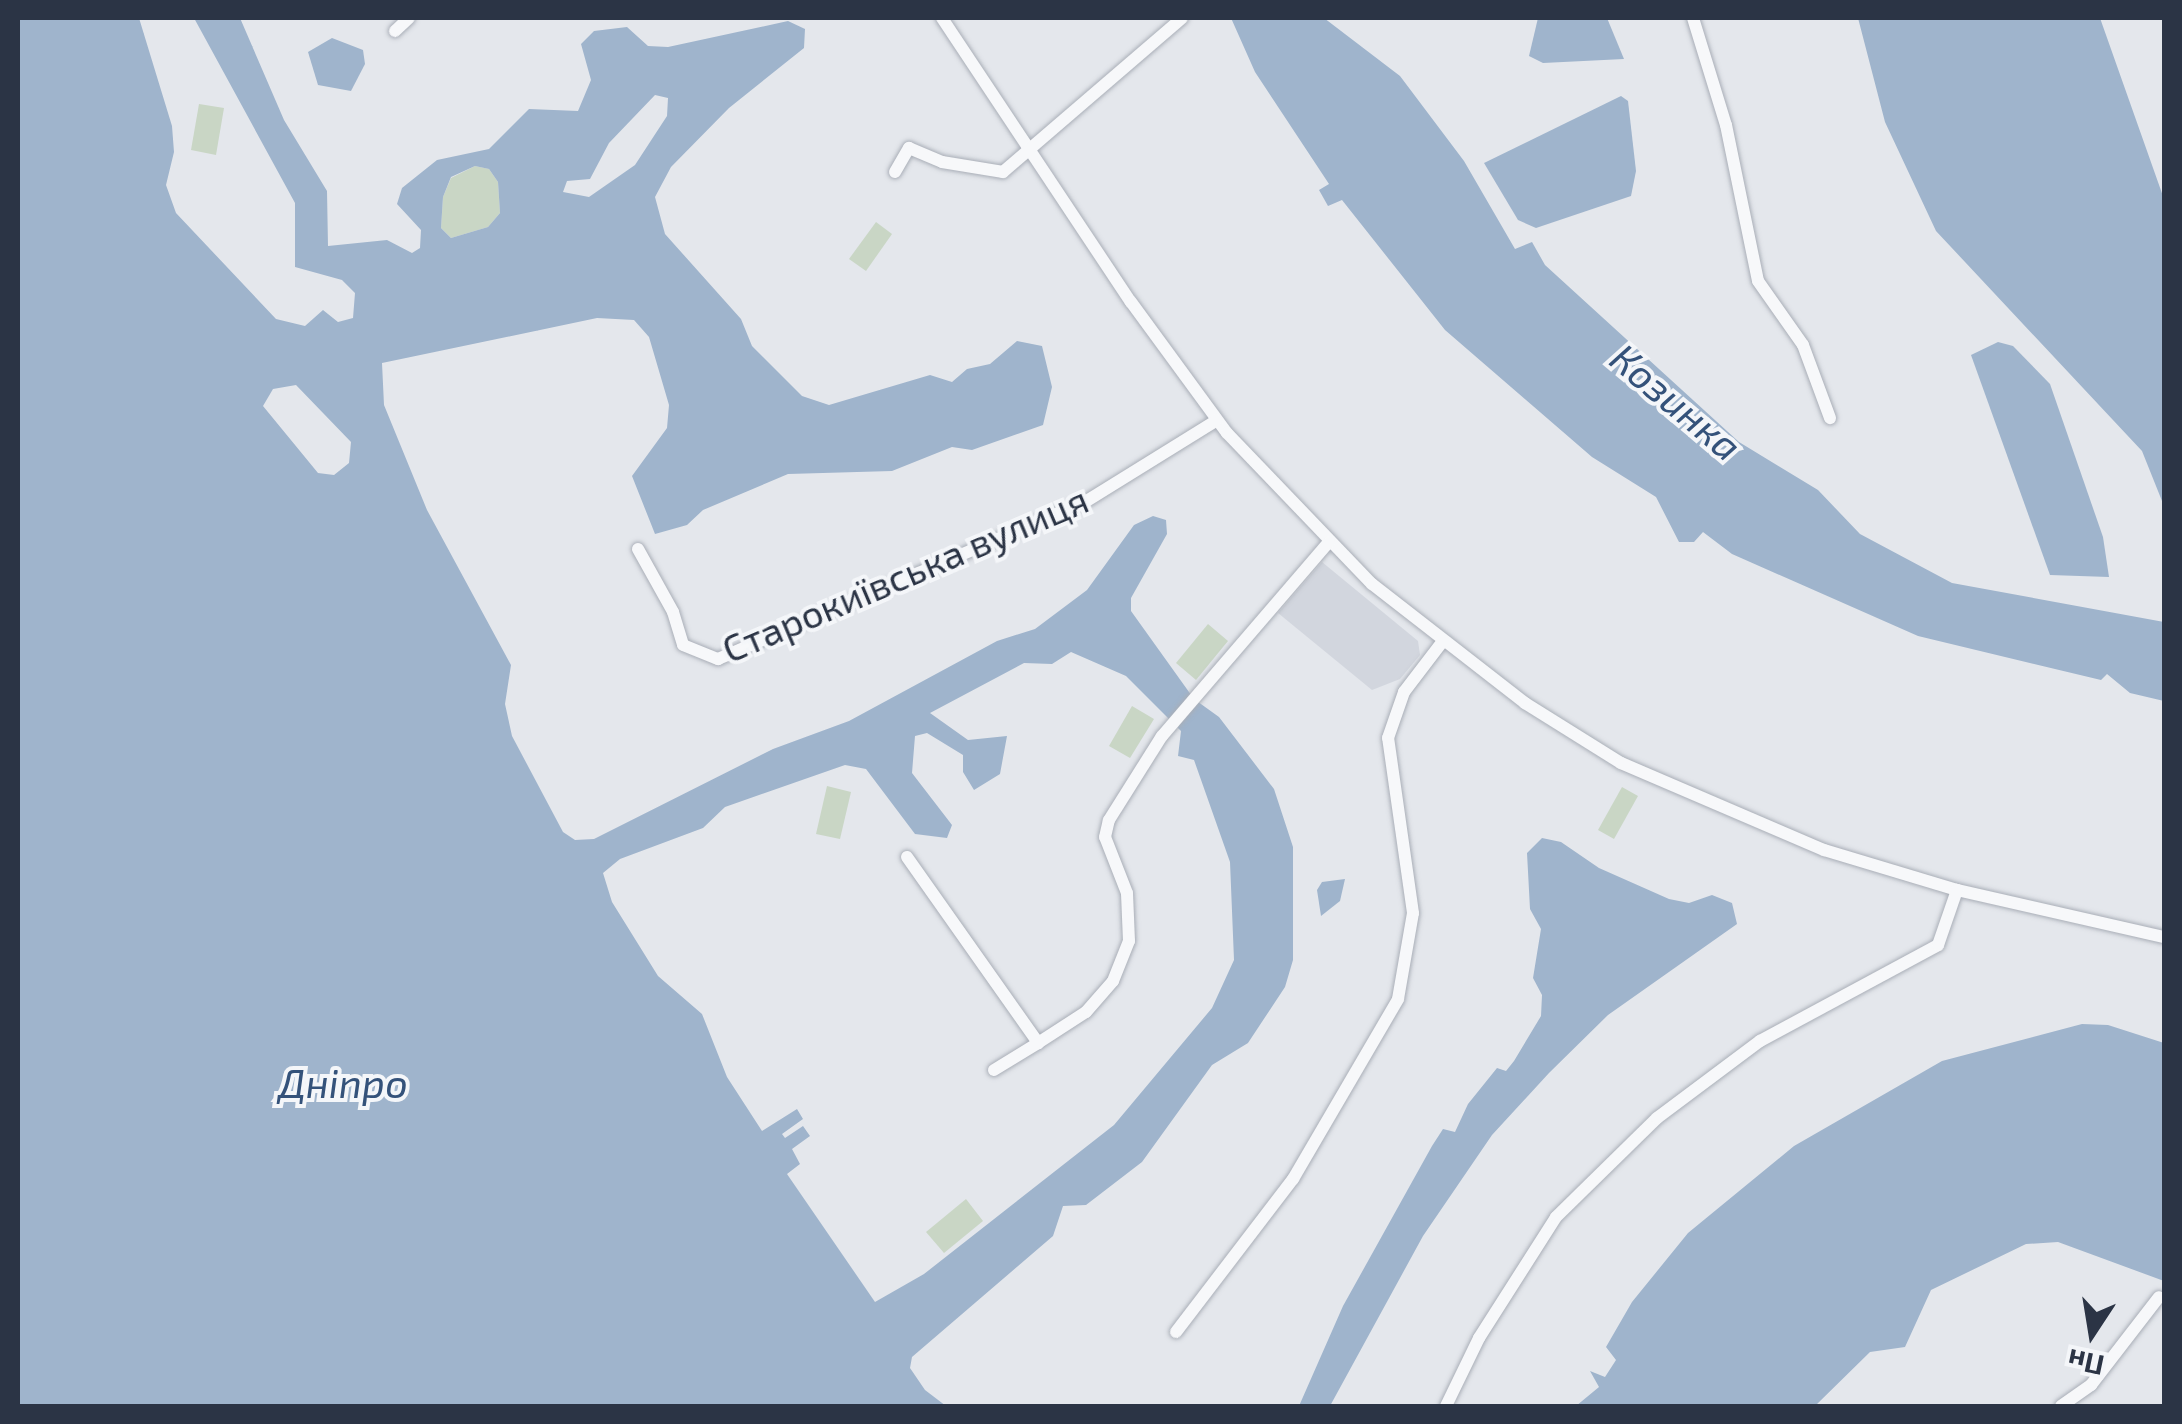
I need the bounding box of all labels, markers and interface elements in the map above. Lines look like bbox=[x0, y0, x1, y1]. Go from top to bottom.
water label: Козинка bbox=[1602, 332, 1752, 470]
street label: Старокиївська вулиця bbox=[715, 476, 1095, 672]
water label: Дніпро bbox=[278, 1058, 408, 1106]
north arrow bbox=[2042, 1284, 2142, 1384]
text: Пн bbox=[2064, 1343, 2107, 1384]

